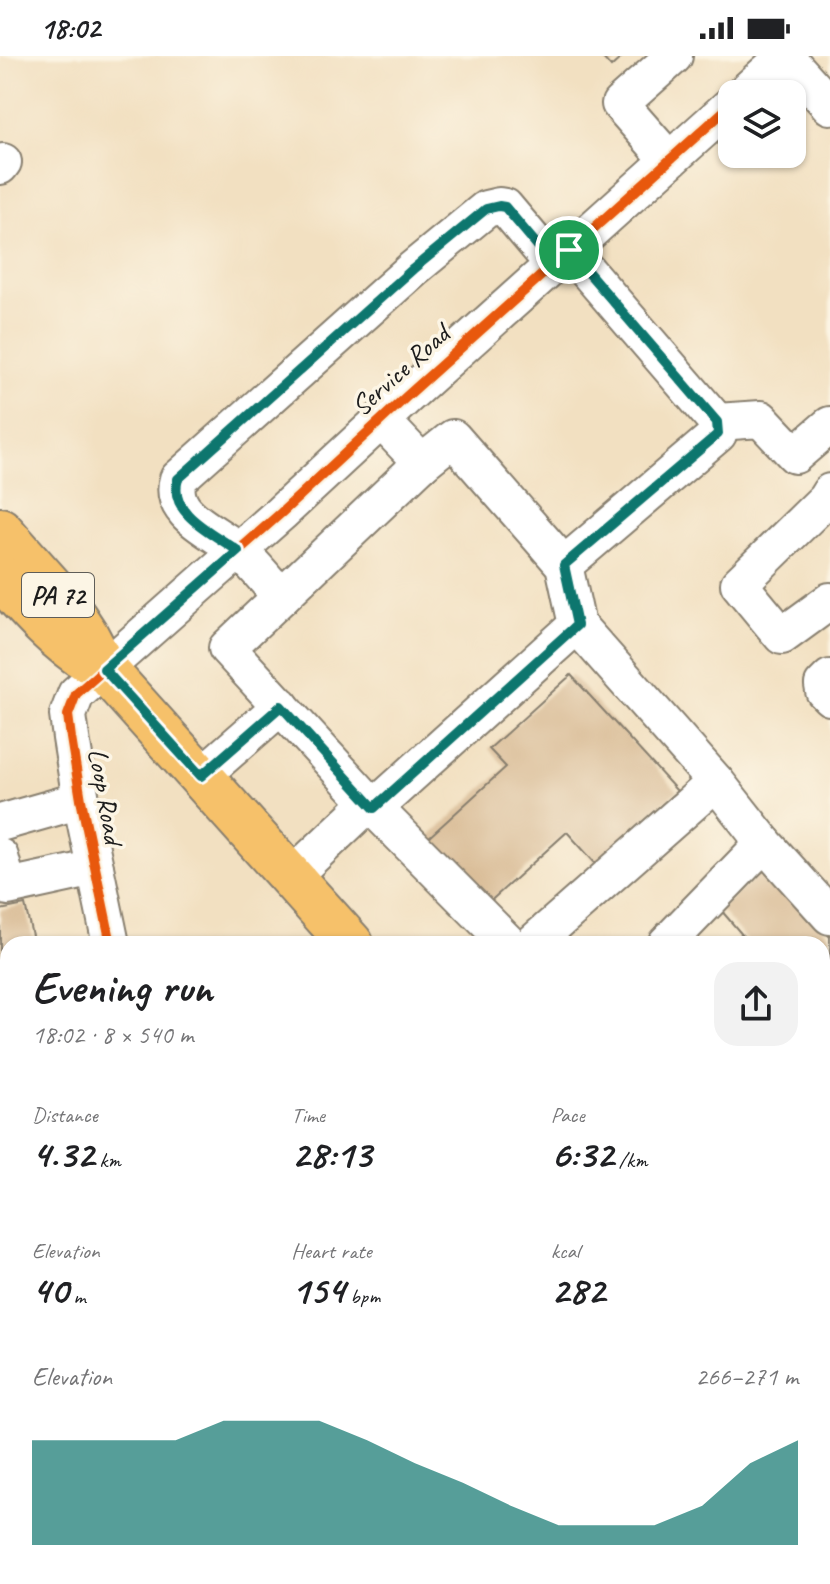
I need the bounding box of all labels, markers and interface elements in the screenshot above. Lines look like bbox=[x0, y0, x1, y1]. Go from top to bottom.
text: 18:02 bbox=[40, 9, 100, 47]
map controls bbox=[718, 80, 806, 168]
button: layers bbox=[718, 80, 806, 168]
pin bbox=[535, 216, 603, 284]
icon: arrive bbox=[547, 228, 591, 272]
street label: Service Road bbox=[344, 314, 459, 423]
road number: PA 72 bbox=[22, 573, 94, 617]
street label: Loop Road bbox=[80, 746, 132, 850]
text: Evening run bbox=[32, 960, 212, 1015]
button: share bbox=[714, 962, 798, 1046]
text: 18:02 · 8 × 540 m bbox=[32, 1018, 193, 1051]
text: Distance bbox=[32, 1101, 98, 1129]
text: Time bbox=[291, 1101, 325, 1129]
text: Pace bbox=[551, 1101, 585, 1129]
text: 4.32 bbox=[32, 1129, 94, 1179]
text: 28:13 bbox=[291, 1129, 371, 1179]
text: 6:32 bbox=[551, 1129, 613, 1179]
text: km bbox=[94, 1146, 121, 1174]
text: /km bbox=[613, 1146, 648, 1174]
text: Elevation bbox=[32, 1237, 100, 1265]
text: Heart rate bbox=[291, 1237, 372, 1265]
text: kcal bbox=[551, 1237, 580, 1265]
text: 40 bbox=[32, 1265, 68, 1315]
text: 154 bbox=[291, 1265, 345, 1315]
text: 282 bbox=[551, 1265, 605, 1315]
text: m bbox=[68, 1282, 86, 1310]
text: bpm bbox=[345, 1282, 380, 1310]
text: Elevation bbox=[32, 1360, 112, 1393]
text: 266–271 m bbox=[695, 1360, 798, 1393]

